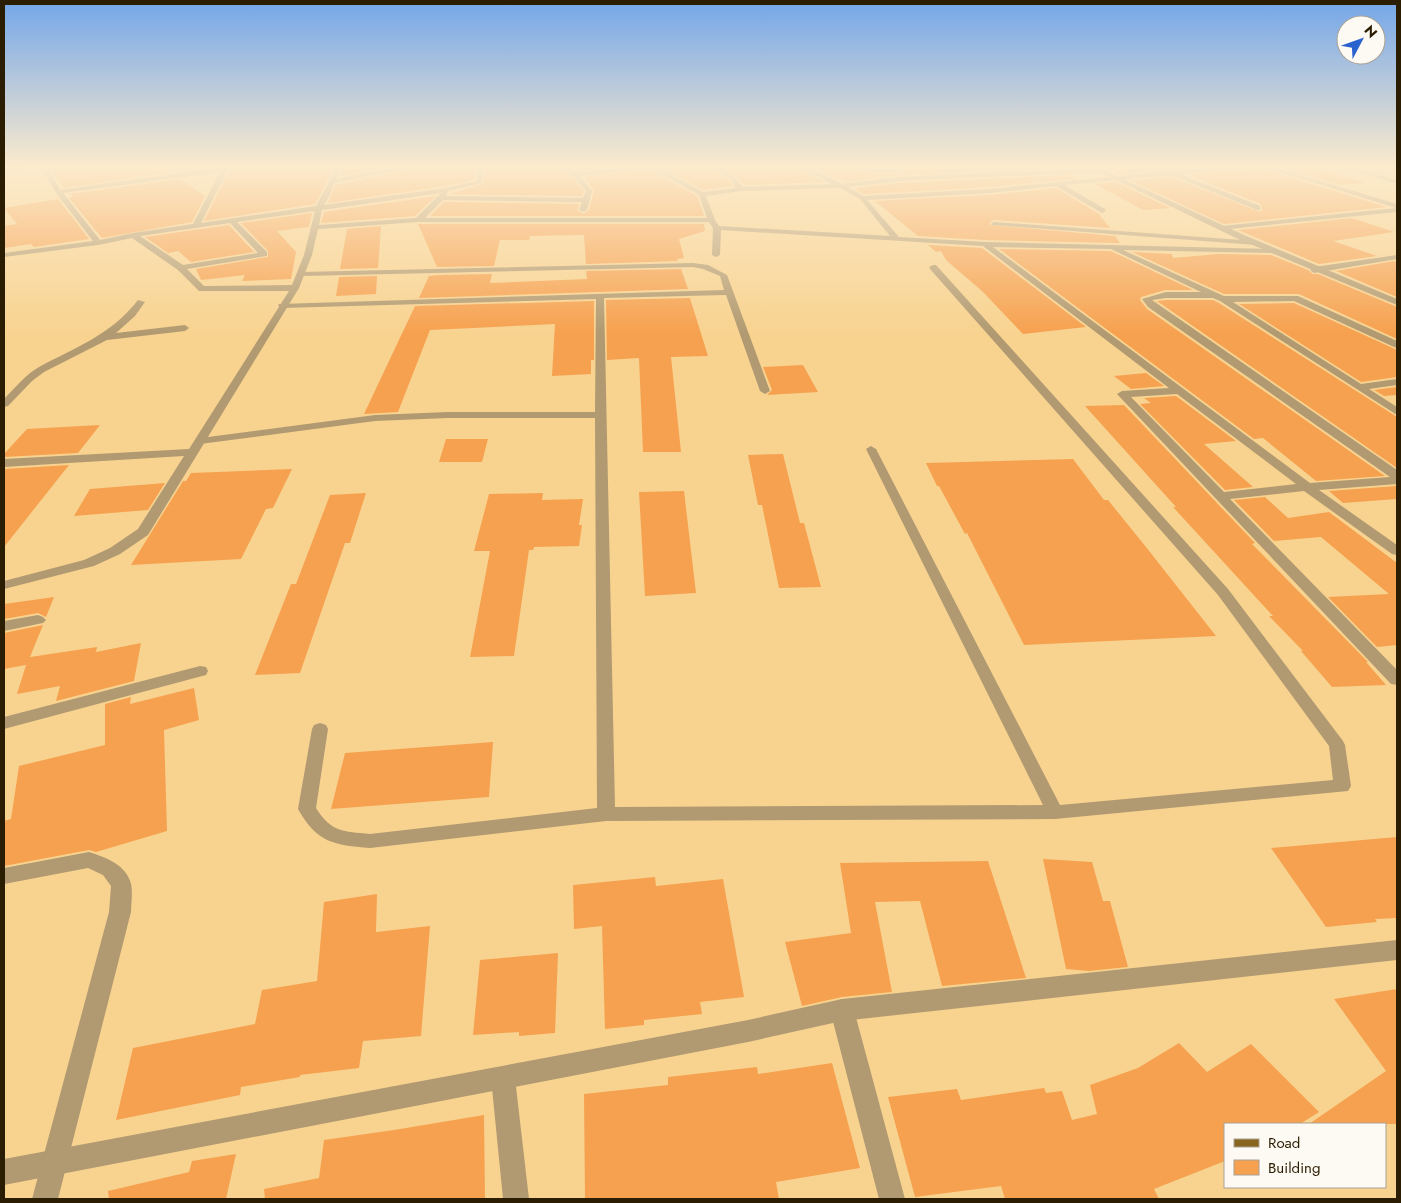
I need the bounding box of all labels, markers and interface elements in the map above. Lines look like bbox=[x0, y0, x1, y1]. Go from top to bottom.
north arrow bbox=[1336, 15, 1386, 65]
text: N bbox=[1360, 21, 1382, 42]
legend bbox=[1224, 1123, 1386, 1188]
text: Road bbox=[1268, 1132, 1300, 1154]
text: Building bbox=[1268, 1157, 1320, 1179]

